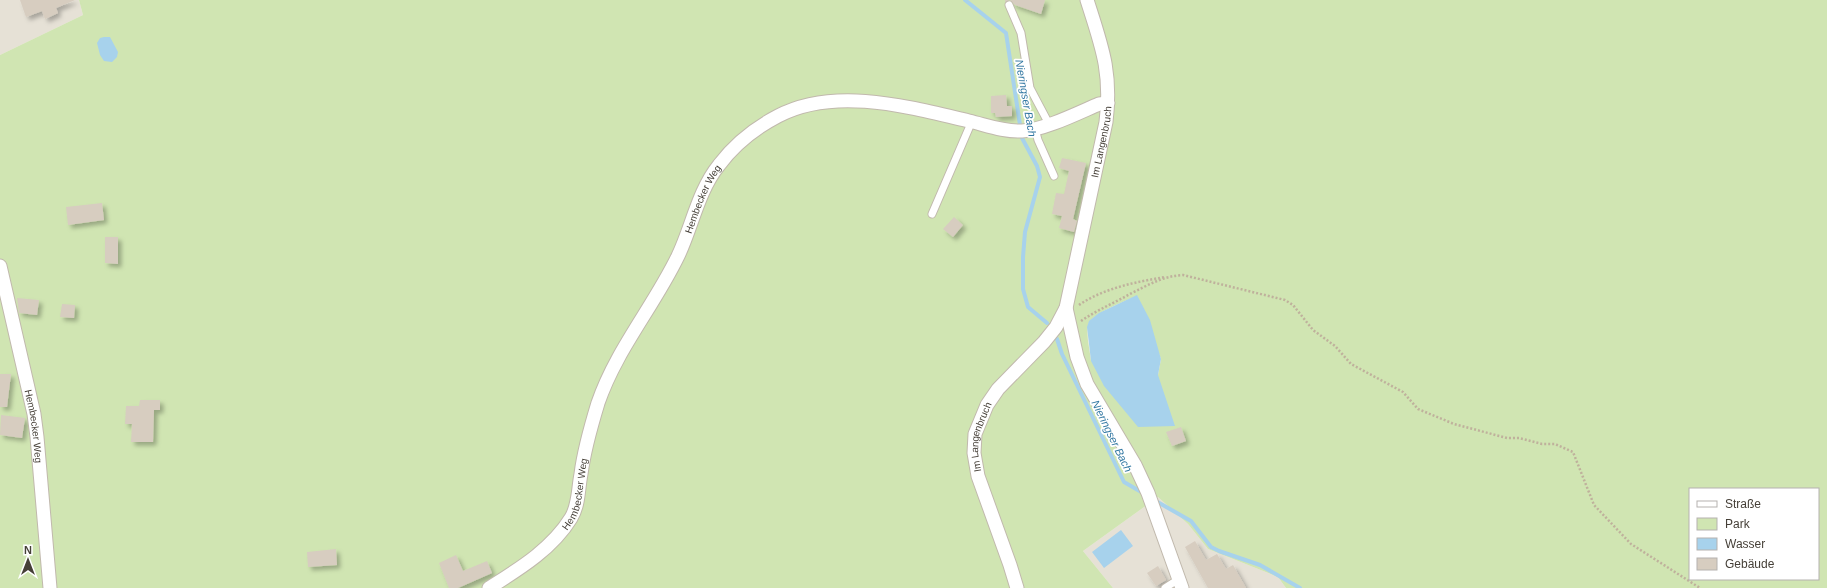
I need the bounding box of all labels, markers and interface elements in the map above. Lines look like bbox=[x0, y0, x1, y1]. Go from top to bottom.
water label: Nieringser Bach bbox=[1013, 58, 1039, 138]
street label: Im Langenbruch bbox=[1089, 106, 1113, 179]
street label: Hembecker Weg bbox=[683, 163, 723, 235]
street label: Hembecker Weg bbox=[23, 388, 44, 464]
water label: Nieringser Bach bbox=[1089, 398, 1135, 474]
street label: Im Langenbruch bbox=[969, 401, 994, 473]
street label: Hembecker Weg bbox=[560, 457, 589, 532]
legend bbox=[1689, 488, 1819, 580]
text: Straße bbox=[1725, 497, 1761, 511]
text: Park bbox=[1725, 517, 1751, 531]
text: Wasser bbox=[1725, 537, 1765, 551]
north arrow bbox=[8, 540, 48, 580]
text: N bbox=[24, 544, 32, 556]
text: Gebäude bbox=[1725, 557, 1775, 571]

